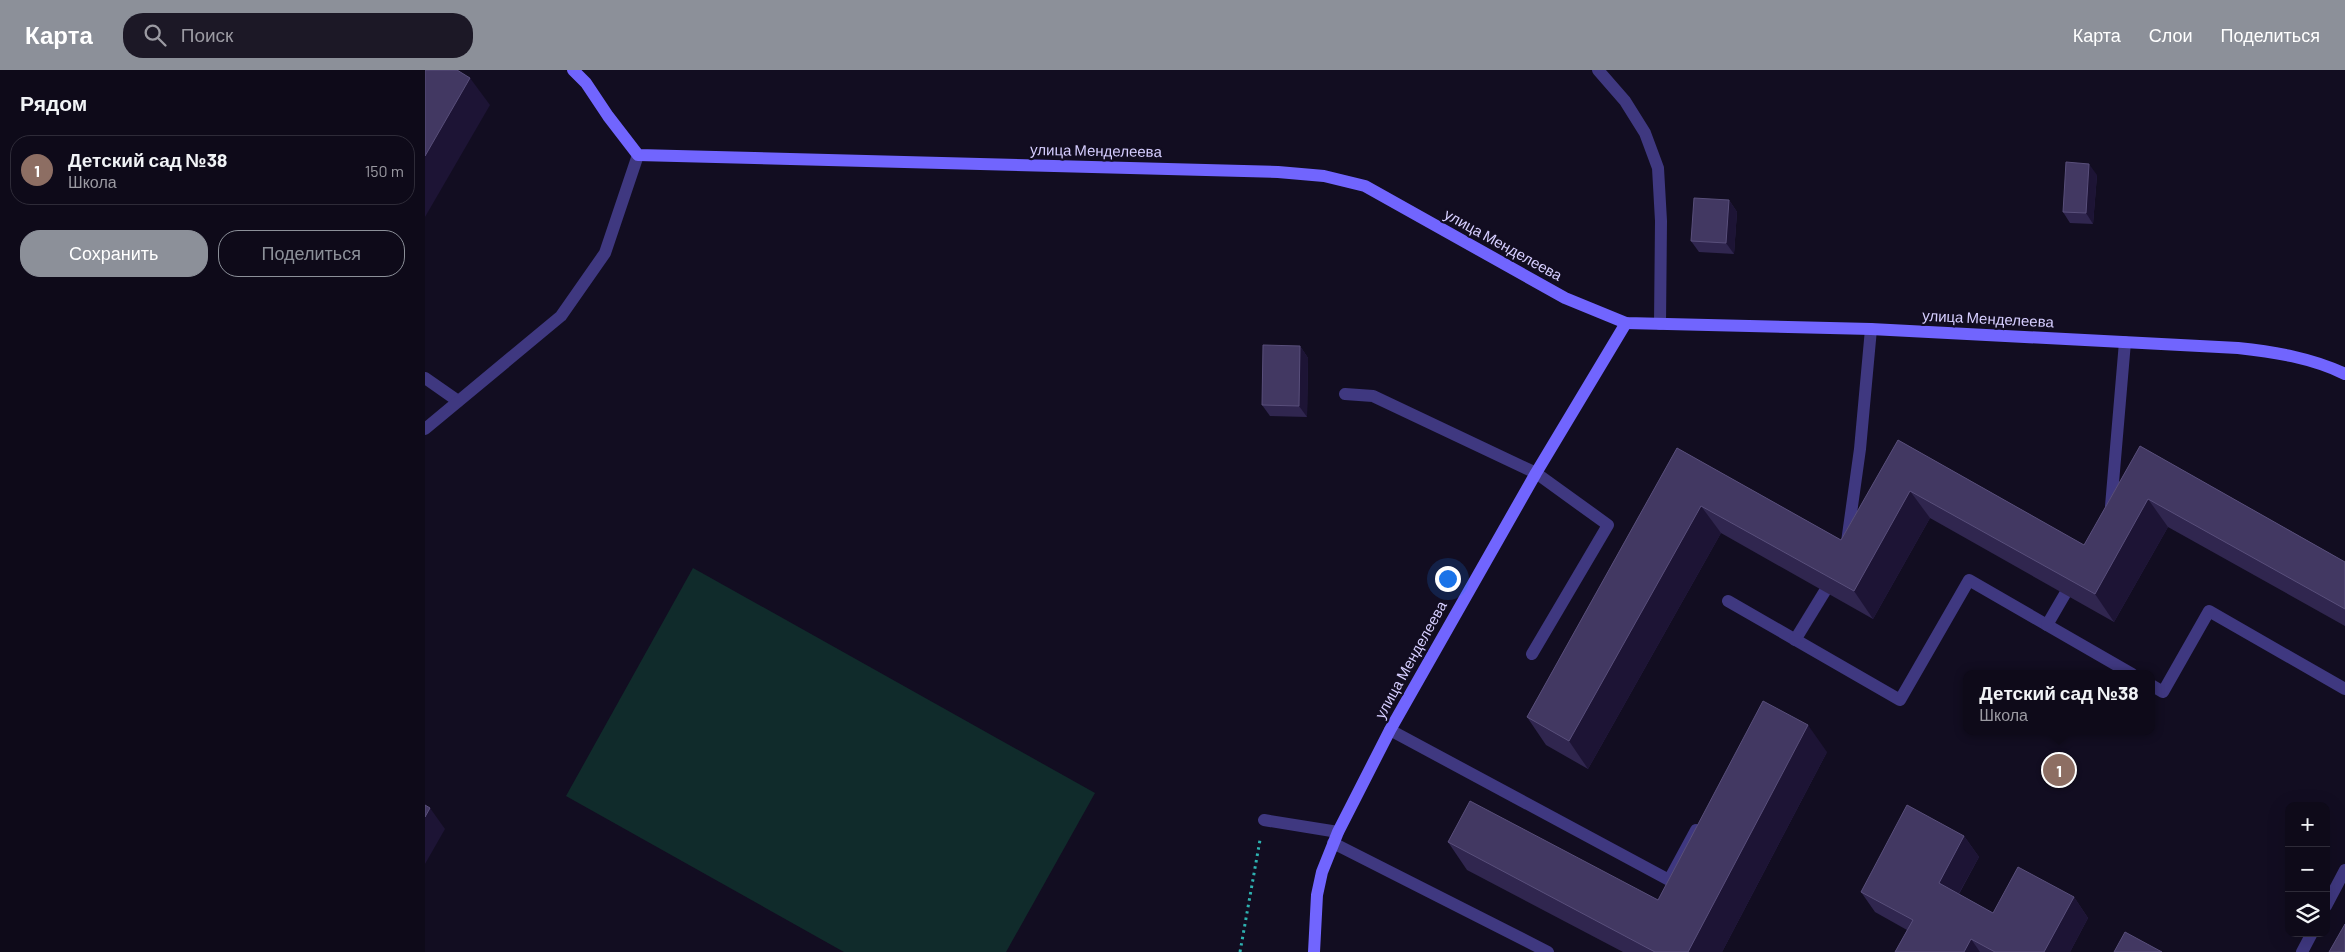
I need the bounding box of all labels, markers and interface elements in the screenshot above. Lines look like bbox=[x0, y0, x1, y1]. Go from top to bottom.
search box bbox=[123, 13, 473, 58]
text: Карта bbox=[25, 20, 93, 49]
icon: search bbox=[141, 21, 169, 49]
text: Поиск bbox=[181, 23, 233, 46]
text: Карта bbox=[2073, 24, 2121, 46]
text: Слои bbox=[2149, 24, 2193, 46]
text: Поделиться bbox=[2221, 24, 2320, 46]
text: Рядом bbox=[20, 90, 87, 115]
street label: улица Менделеева bbox=[1030, 140, 1163, 160]
text: Детский сад №38 bbox=[68, 148, 227, 171]
text: 1 bbox=[34, 161, 40, 180]
text: 150 m bbox=[365, 161, 404, 180]
text: Школа bbox=[68, 172, 117, 191]
street label: улица Менделеева bbox=[1442, 204, 1566, 284]
button: Сохранить bbox=[20, 230, 208, 277]
button: Поделиться bbox=[218, 230, 405, 277]
street label: улица Менделеева bbox=[1922, 306, 2055, 330]
your location bbox=[1435, 566, 1461, 592]
street label: улица Менделеева bbox=[1370, 597, 1450, 721]
popup bbox=[1963, 670, 2155, 735]
text: Детский сад №38 bbox=[1979, 681, 2139, 704]
text: Школа bbox=[1979, 705, 2028, 724]
pin: 1 bbox=[2043, 751, 2075, 789]
map controls bbox=[2285, 802, 2330, 937]
button: + bbox=[2285, 802, 2330, 847]
button: − bbox=[2285, 847, 2330, 892]
button: layers bbox=[2285, 892, 2330, 937]

